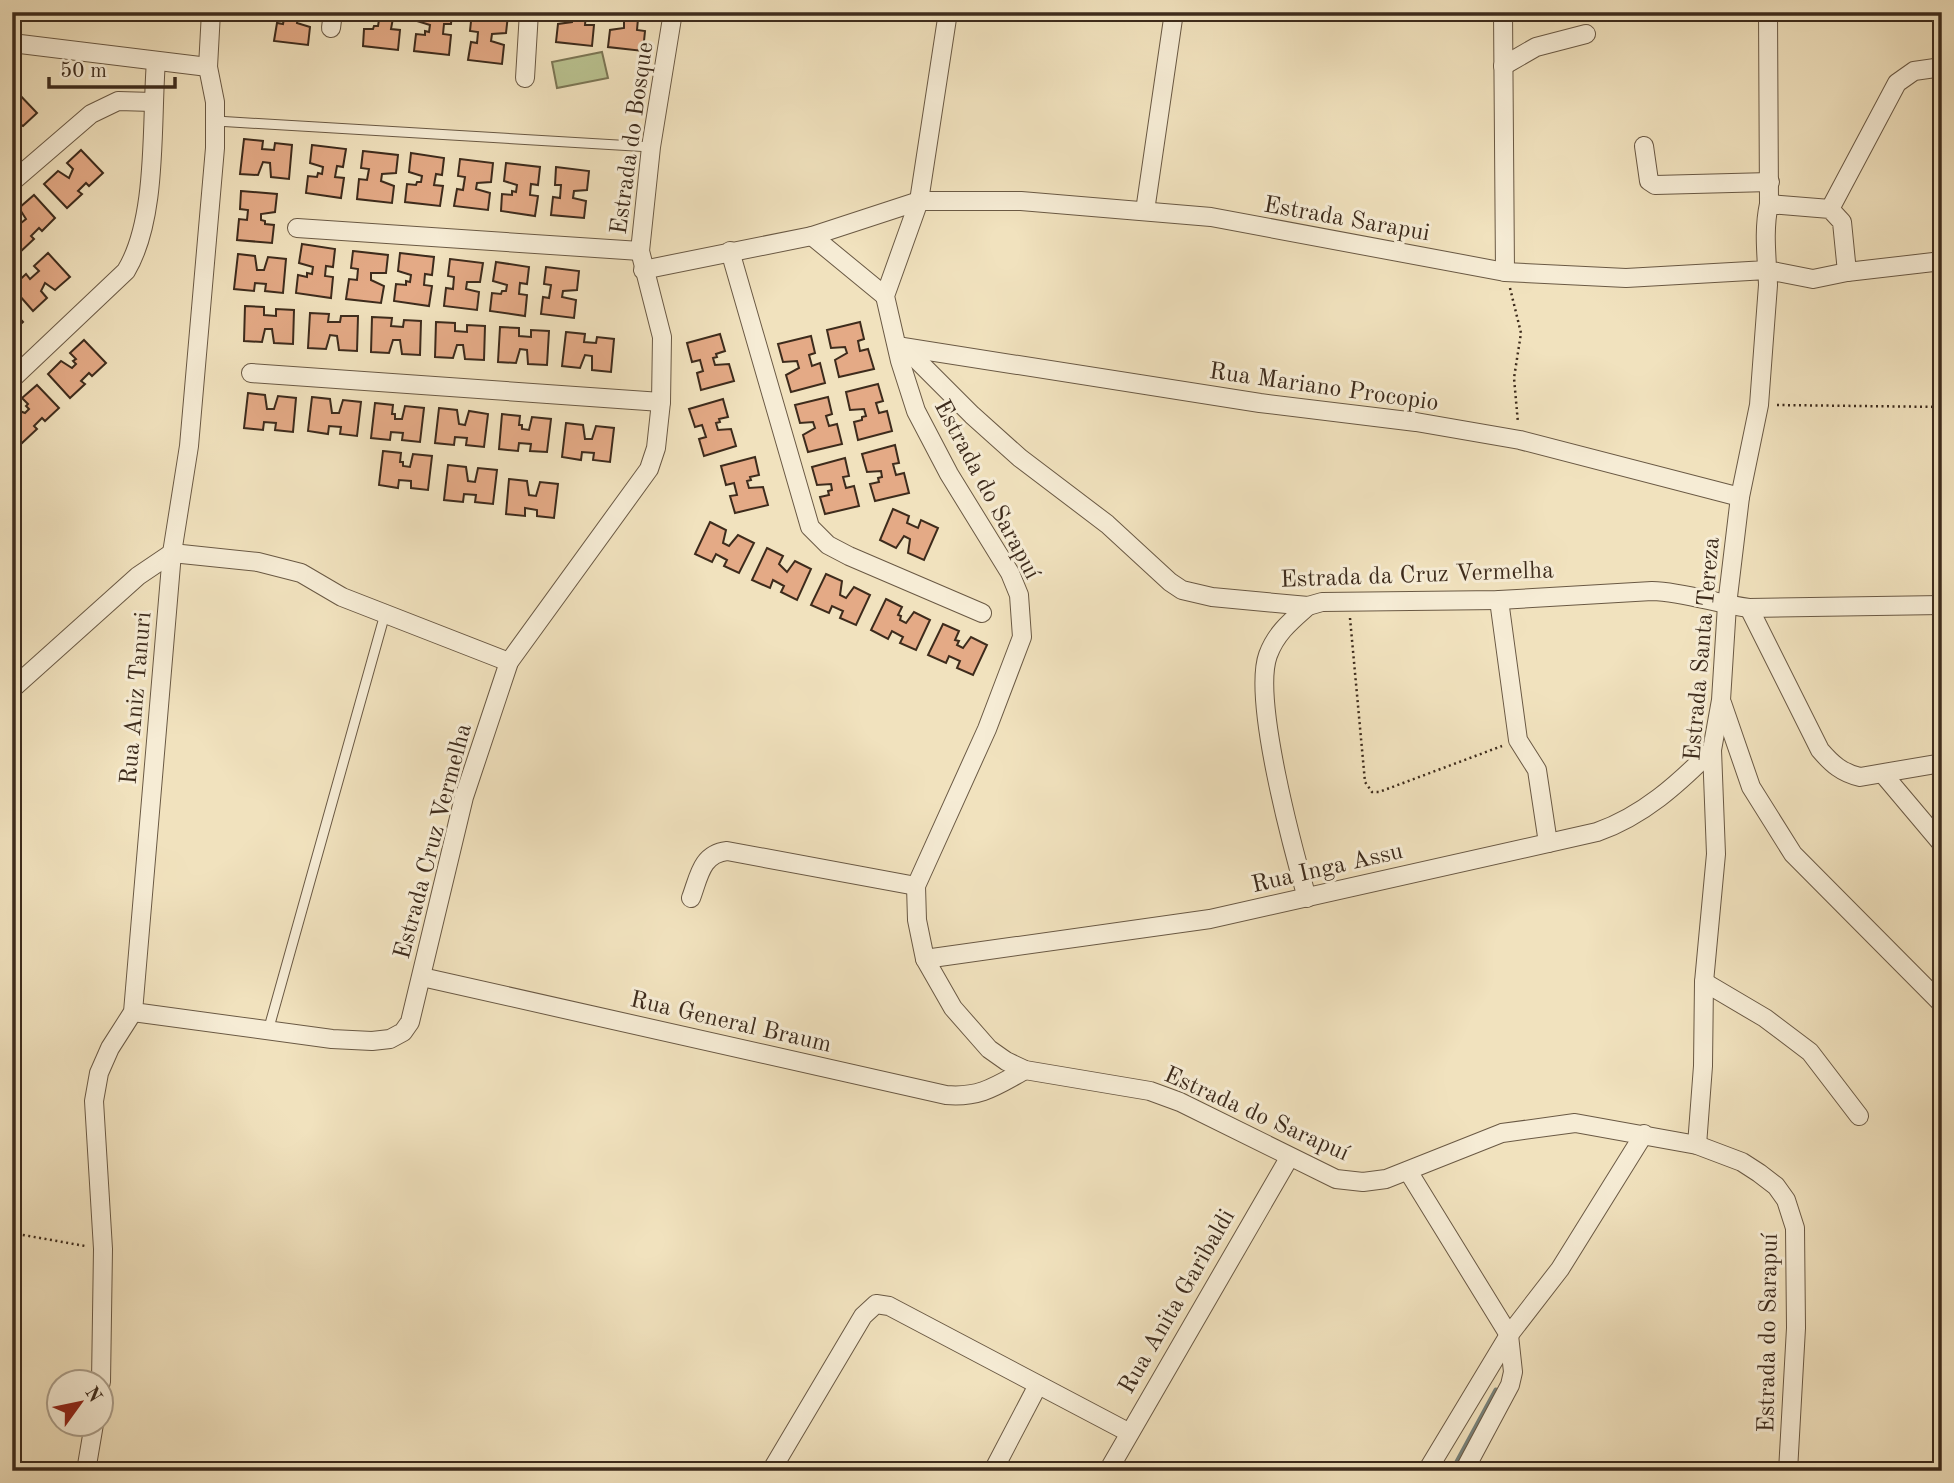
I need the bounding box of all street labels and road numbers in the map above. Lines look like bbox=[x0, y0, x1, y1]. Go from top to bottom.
street label: Estrada do Bosque bbox=[608, 40, 658, 236]
street label: Estrada Sarapui bbox=[1262, 194, 1432, 246]
street label: Rua Mariano Procopio bbox=[1207, 360, 1440, 416]
street label: Estrada do Sarapuí bbox=[929, 396, 1044, 584]
street label: Estrada Santa Tereza bbox=[1681, 536, 1725, 762]
street label: Estrada da Cruz Vermelha bbox=[1280, 559, 1554, 593]
street label: Rua Aniz Tanuri bbox=[117, 611, 157, 786]
street label: Estrada Cruz Vermelha bbox=[391, 721, 477, 962]
street label: Rua Inga Assu bbox=[1249, 840, 1406, 898]
street label: Rua General Braum bbox=[628, 988, 834, 1058]
street label: Estrada do Sarapuí bbox=[1160, 1063, 1353, 1167]
street label: Rua Anita Garibaldi bbox=[1115, 1206, 1240, 1398]
street label: Estrada do Sarapuí bbox=[1755, 1233, 1783, 1433]

